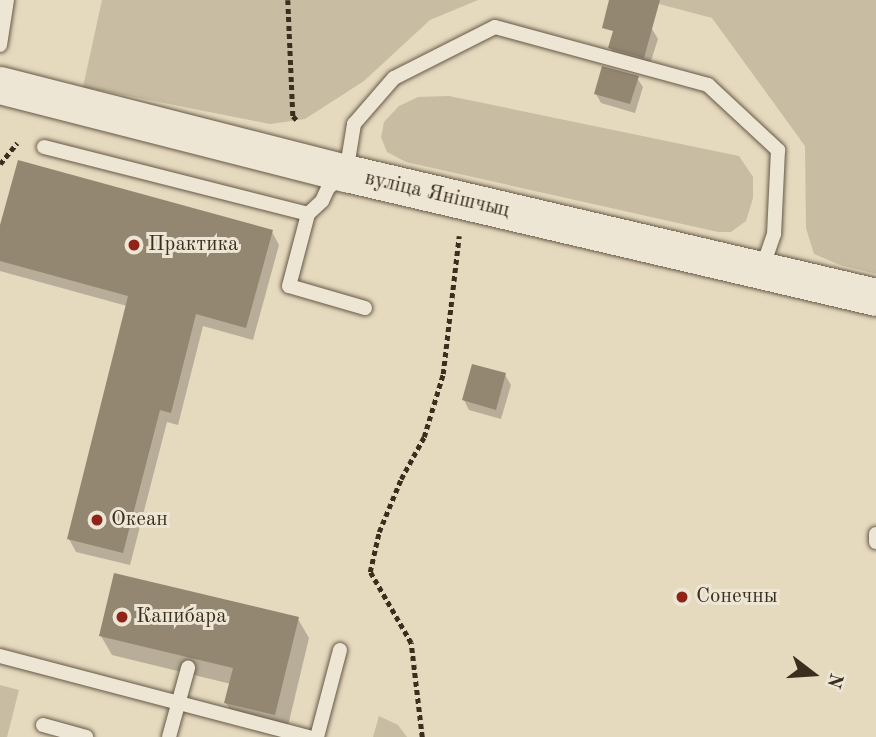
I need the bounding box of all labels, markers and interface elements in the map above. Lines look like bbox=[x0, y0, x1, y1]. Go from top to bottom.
street label: вуліца Янішчыц bbox=[362, 166, 512, 224]
place label: Практика bbox=[148, 232, 238, 258]
marker: Практика bbox=[126, 237, 142, 253]
place label: Океан bbox=[111, 507, 168, 533]
marker: Океан bbox=[89, 512, 105, 528]
place label: Сонечны bbox=[696, 584, 778, 610]
marker: Сонечны bbox=[674, 589, 690, 605]
place label: Капибара bbox=[136, 604, 227, 630]
marker: Капибара bbox=[114, 609, 130, 625]
north arrow bbox=[778, 639, 848, 709]
text: N bbox=[822, 671, 845, 690]

